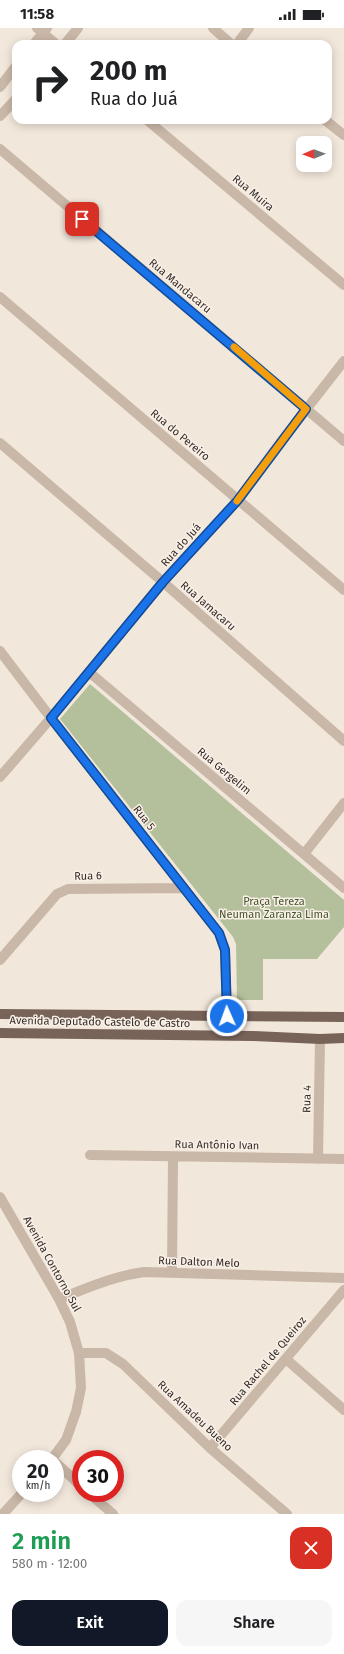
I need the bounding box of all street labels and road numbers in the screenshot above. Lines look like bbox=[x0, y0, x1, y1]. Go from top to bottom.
street label: Rua Muira bbox=[230, 172, 276, 214]
street label: Rua Mandacaru bbox=[146, 256, 214, 316]
street label: Rua do Pereiro bbox=[148, 406, 212, 464]
street label: Rua do Juá bbox=[158, 521, 204, 569]
street label: Rua Jamacaru bbox=[178, 579, 238, 633]
street label: Rua Gergelim bbox=[194, 745, 254, 797]
street label: Rua 5 bbox=[130, 803, 158, 833]
street label: Rua 6 bbox=[74, 869, 102, 883]
street label: Avenida Deputado Castelo de Castro bbox=[10, 1014, 190, 1030]
street label: Rua 4 bbox=[300, 1085, 314, 1113]
street label: Rua Antônio Ivan bbox=[175, 1138, 259, 1152]
street label: Avenida Contorno Sul bbox=[20, 1214, 84, 1314]
street label: Rua Dalton Melo bbox=[158, 1254, 240, 1270]
street label: Rua Rachel de Queiroz bbox=[227, 1314, 309, 1408]
street label: Rua Amadeu Bueno bbox=[155, 1378, 235, 1454]

